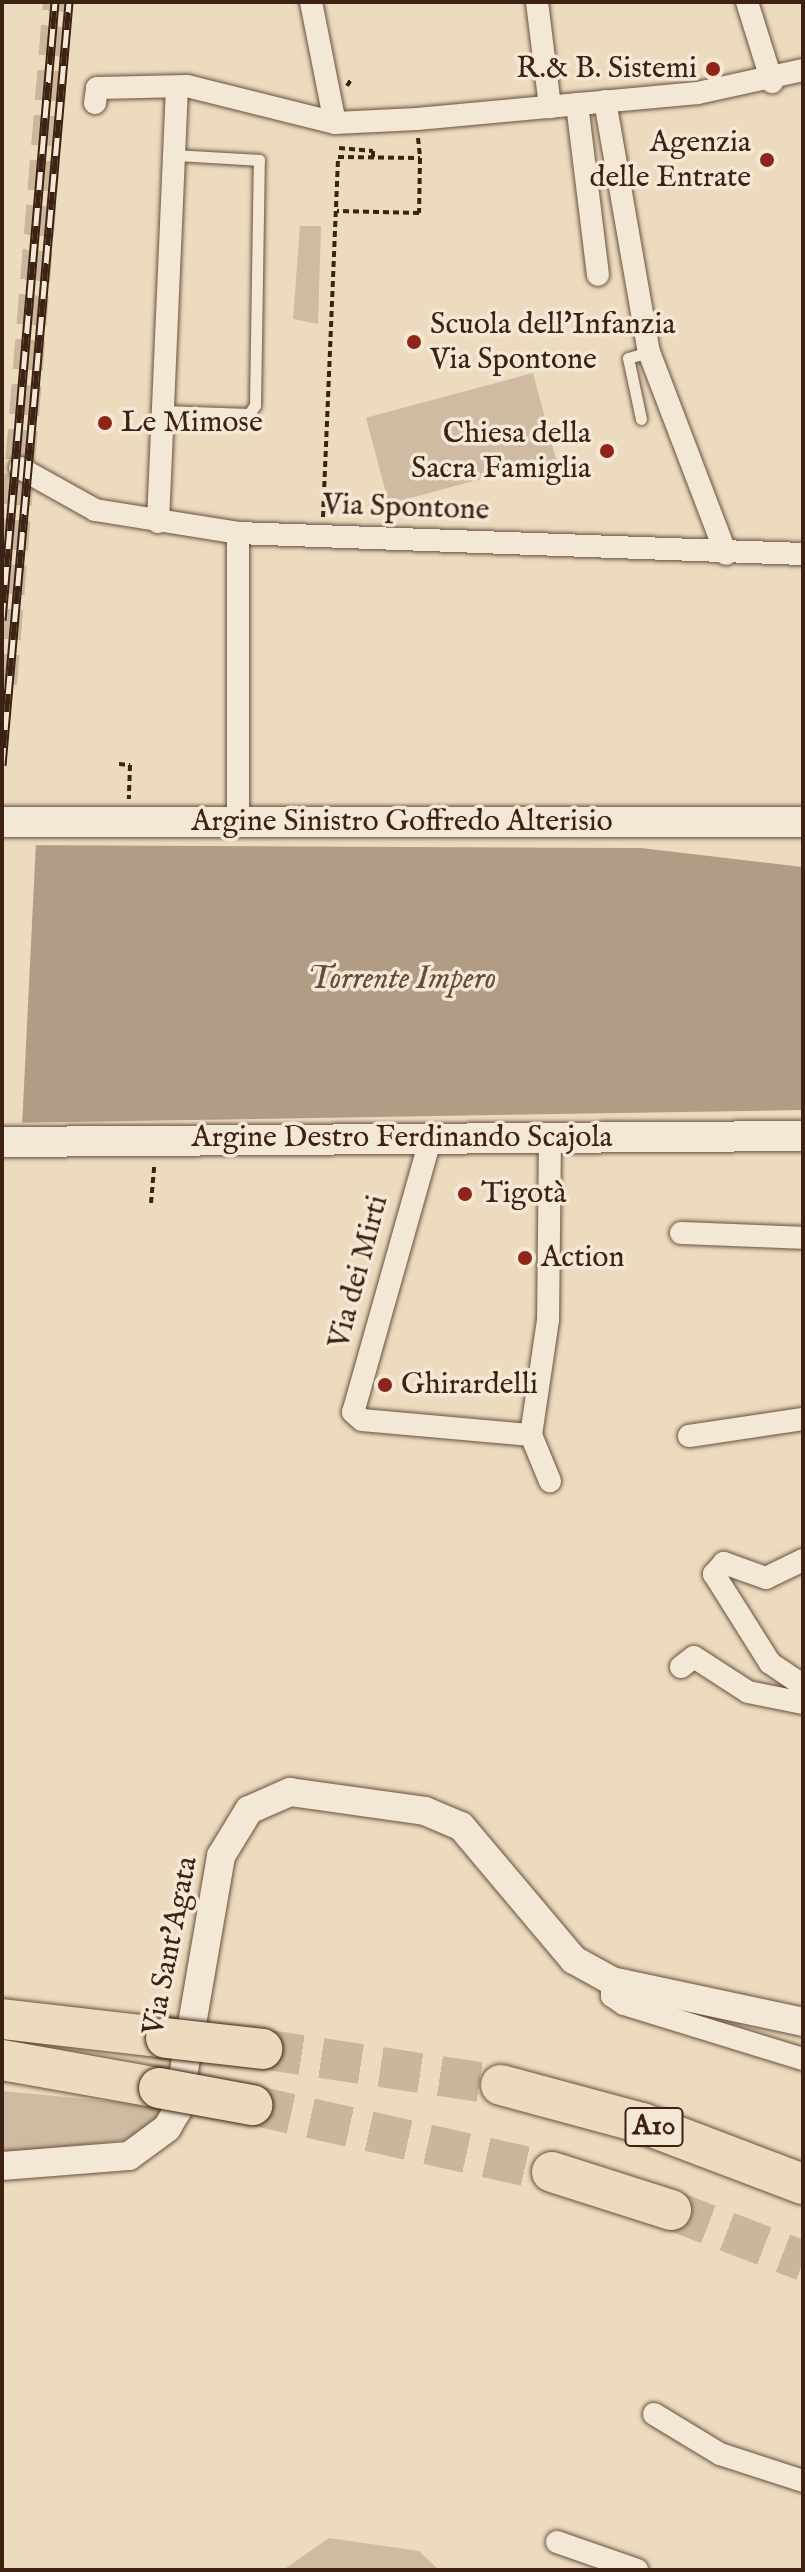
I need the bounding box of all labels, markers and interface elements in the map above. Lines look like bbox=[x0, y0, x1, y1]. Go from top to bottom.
place label: R.& B. Sistemi bbox=[516, 51, 697, 87]
marker: R.& B. Sistemi bbox=[704, 60, 722, 78]
place label: Agenzia delle Entrate bbox=[590, 125, 751, 196]
marker: Agenzia delle Entrate bbox=[758, 151, 776, 169]
place label: Scuola dell'Infanzia Via Spontone bbox=[430, 307, 675, 378]
marker: Scuola dell'Infanzia Via Spontone bbox=[405, 333, 423, 351]
place label: Le Mimose bbox=[121, 405, 263, 441]
marker: Le Mimose bbox=[96, 414, 114, 432]
place label: Chiesa della Sacra Famiglia bbox=[411, 416, 591, 486]
marker: Chiesa della Sacra Famiglia bbox=[598, 442, 616, 460]
street label: Via Spontone bbox=[322, 487, 490, 529]
street label: Argine Sinistro Goffredo Alterisio bbox=[191, 804, 613, 840]
water label: Torrente Impero bbox=[308, 961, 496, 999]
street label: Argine Destro Ferdinando Scajola bbox=[191, 1120, 613, 1156]
place label: Tigotà bbox=[481, 1176, 566, 1212]
marker: Tigotà bbox=[456, 1185, 474, 1203]
street label: Via dei Mirti bbox=[321, 1191, 397, 1353]
place label: Action bbox=[541, 1240, 624, 1276]
marker: Action bbox=[516, 1249, 534, 1267]
place label: Ghirardelli bbox=[401, 1367, 538, 1403]
marker: Ghirardelli bbox=[376, 1376, 394, 1394]
street label: Via Sant'Agata bbox=[136, 1853, 206, 2039]
road number: A10 bbox=[624, 2103, 684, 2151]

